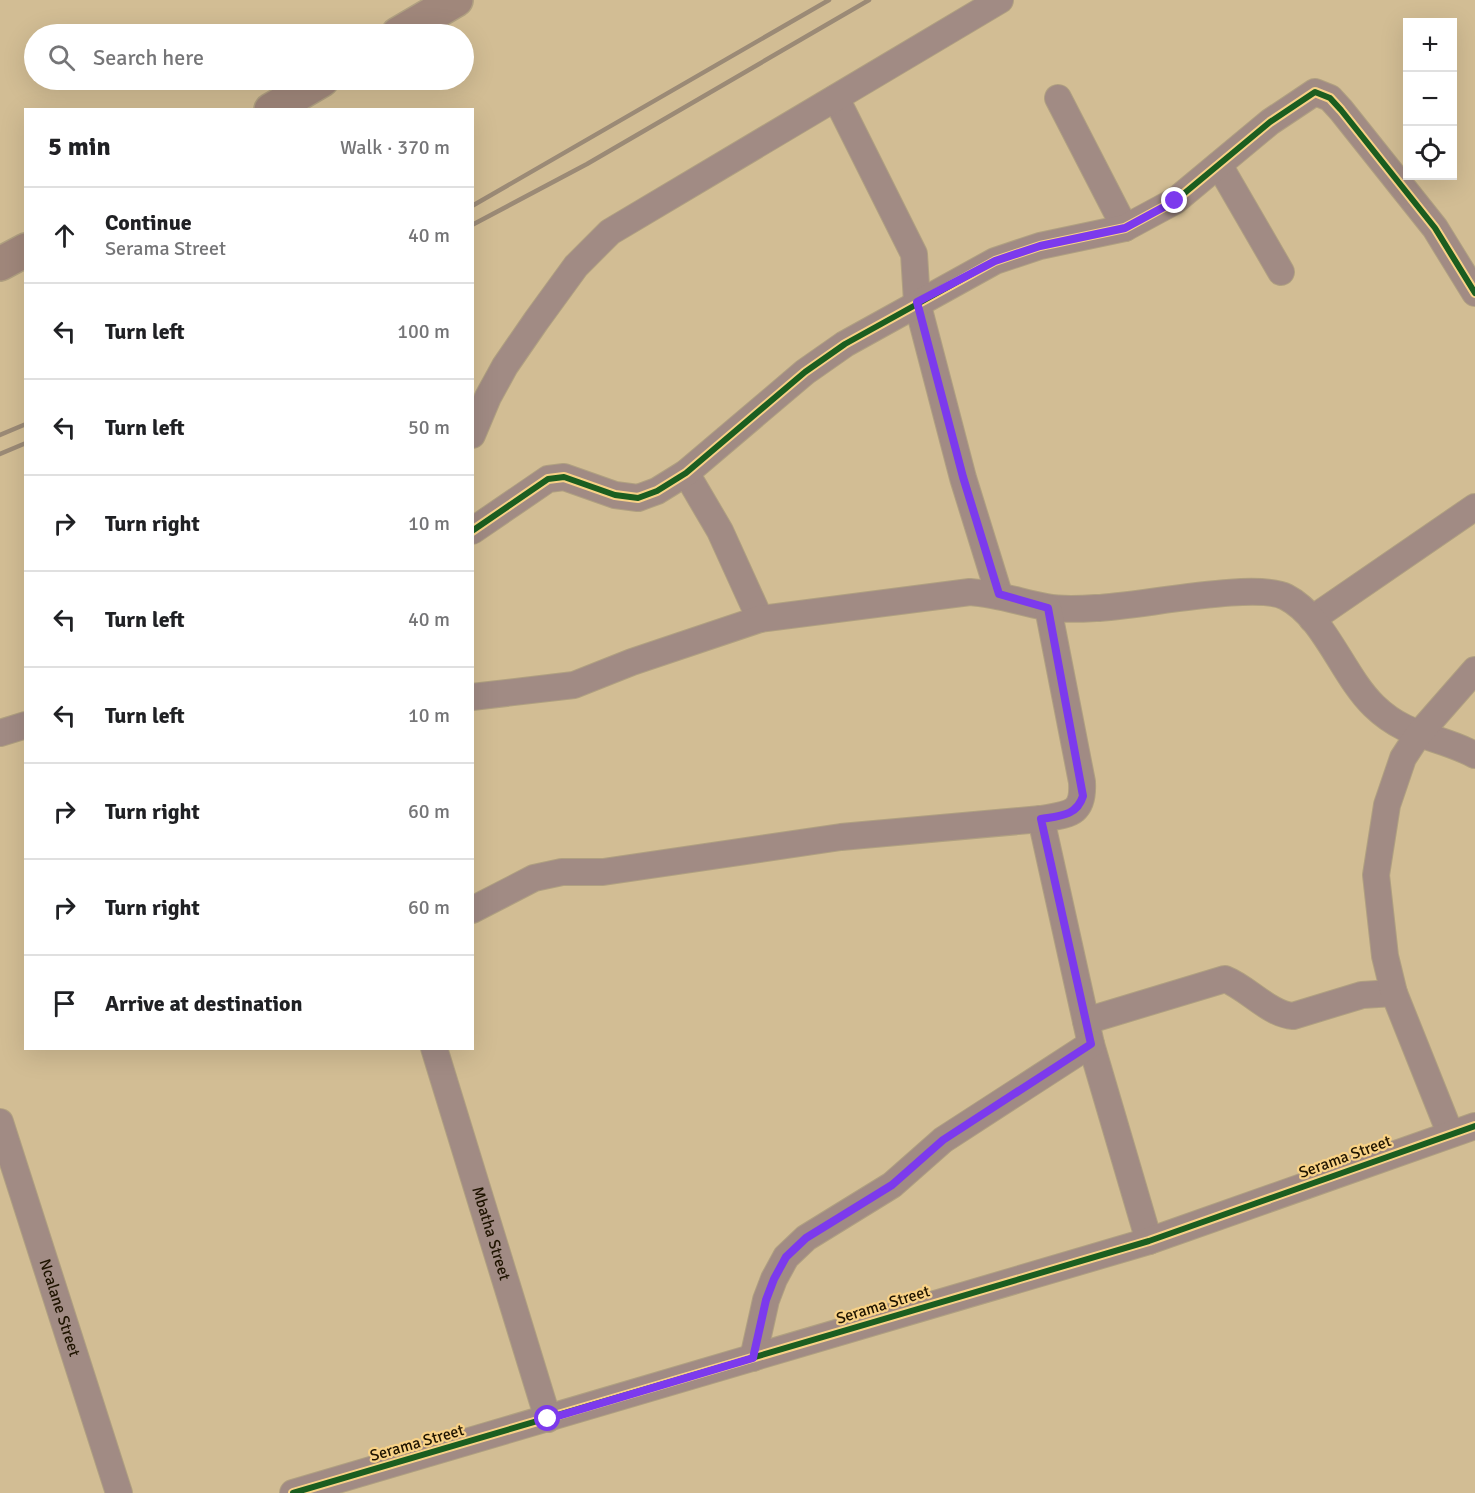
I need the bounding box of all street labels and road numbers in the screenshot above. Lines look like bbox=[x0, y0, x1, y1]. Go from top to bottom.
street label: Serama Street bbox=[1296, 1131, 1394, 1183]
street label: Mbatha Street bbox=[467, 1184, 515, 1283]
street label: Ncalane Street bbox=[35, 1256, 85, 1359]
street label: Serama Street bbox=[834, 1281, 933, 1329]
street label: Serama Street bbox=[368, 1420, 467, 1466]

